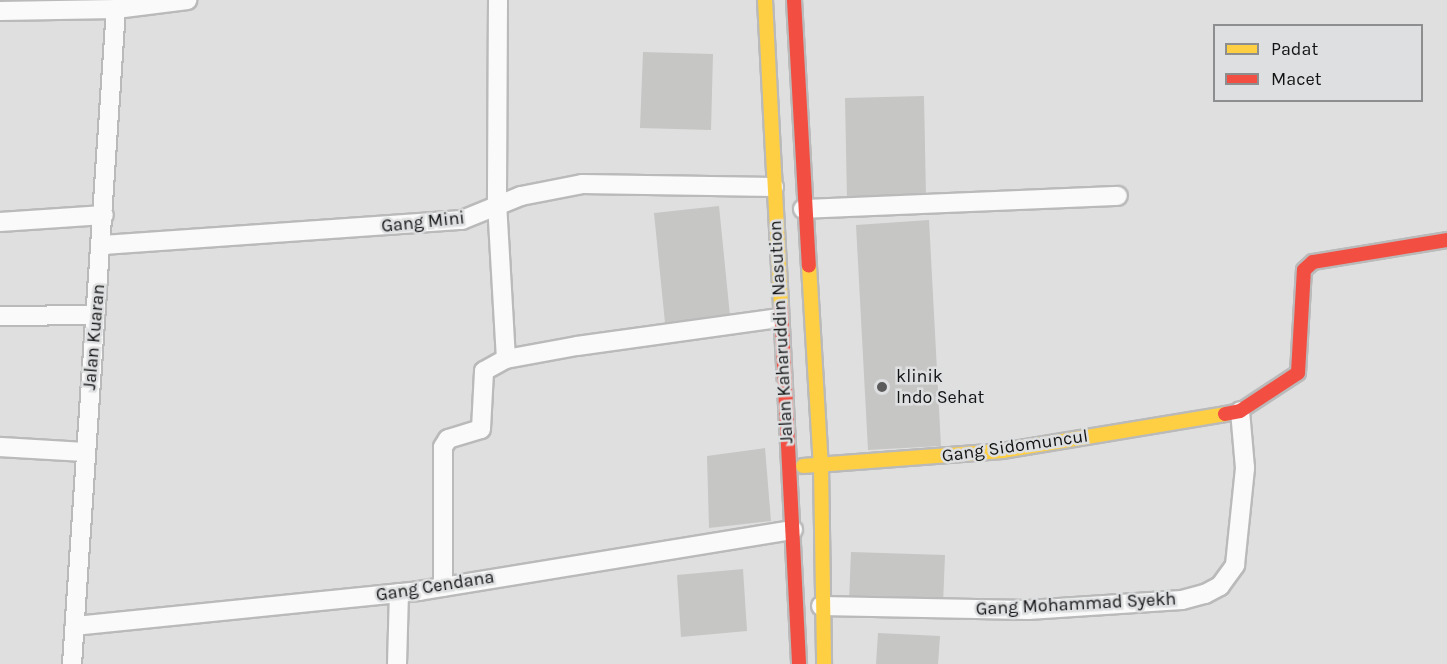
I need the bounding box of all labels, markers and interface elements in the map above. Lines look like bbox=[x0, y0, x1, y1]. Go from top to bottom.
legend bbox=[1213, 24, 1423, 102]
text: Padat bbox=[1271, 38, 1318, 60]
text: Macet bbox=[1271, 68, 1321, 90]
street label: Gang Mini bbox=[380, 207, 466, 237]
street label: Jalan Kaharuddin Nasution bbox=[764, 220, 798, 444]
street label: Jalan Kuaran bbox=[79, 283, 109, 391]
place label: klinik Indo Sehat bbox=[896, 366, 984, 409]
marker: klinik Indo Sehat bbox=[873, 378, 891, 396]
street label: Gang Sidomuncul bbox=[941, 425, 1089, 467]
street label: Gang Cendana bbox=[374, 566, 496, 606]
street label: Gang Mohammad Syekh bbox=[975, 588, 1177, 620]

